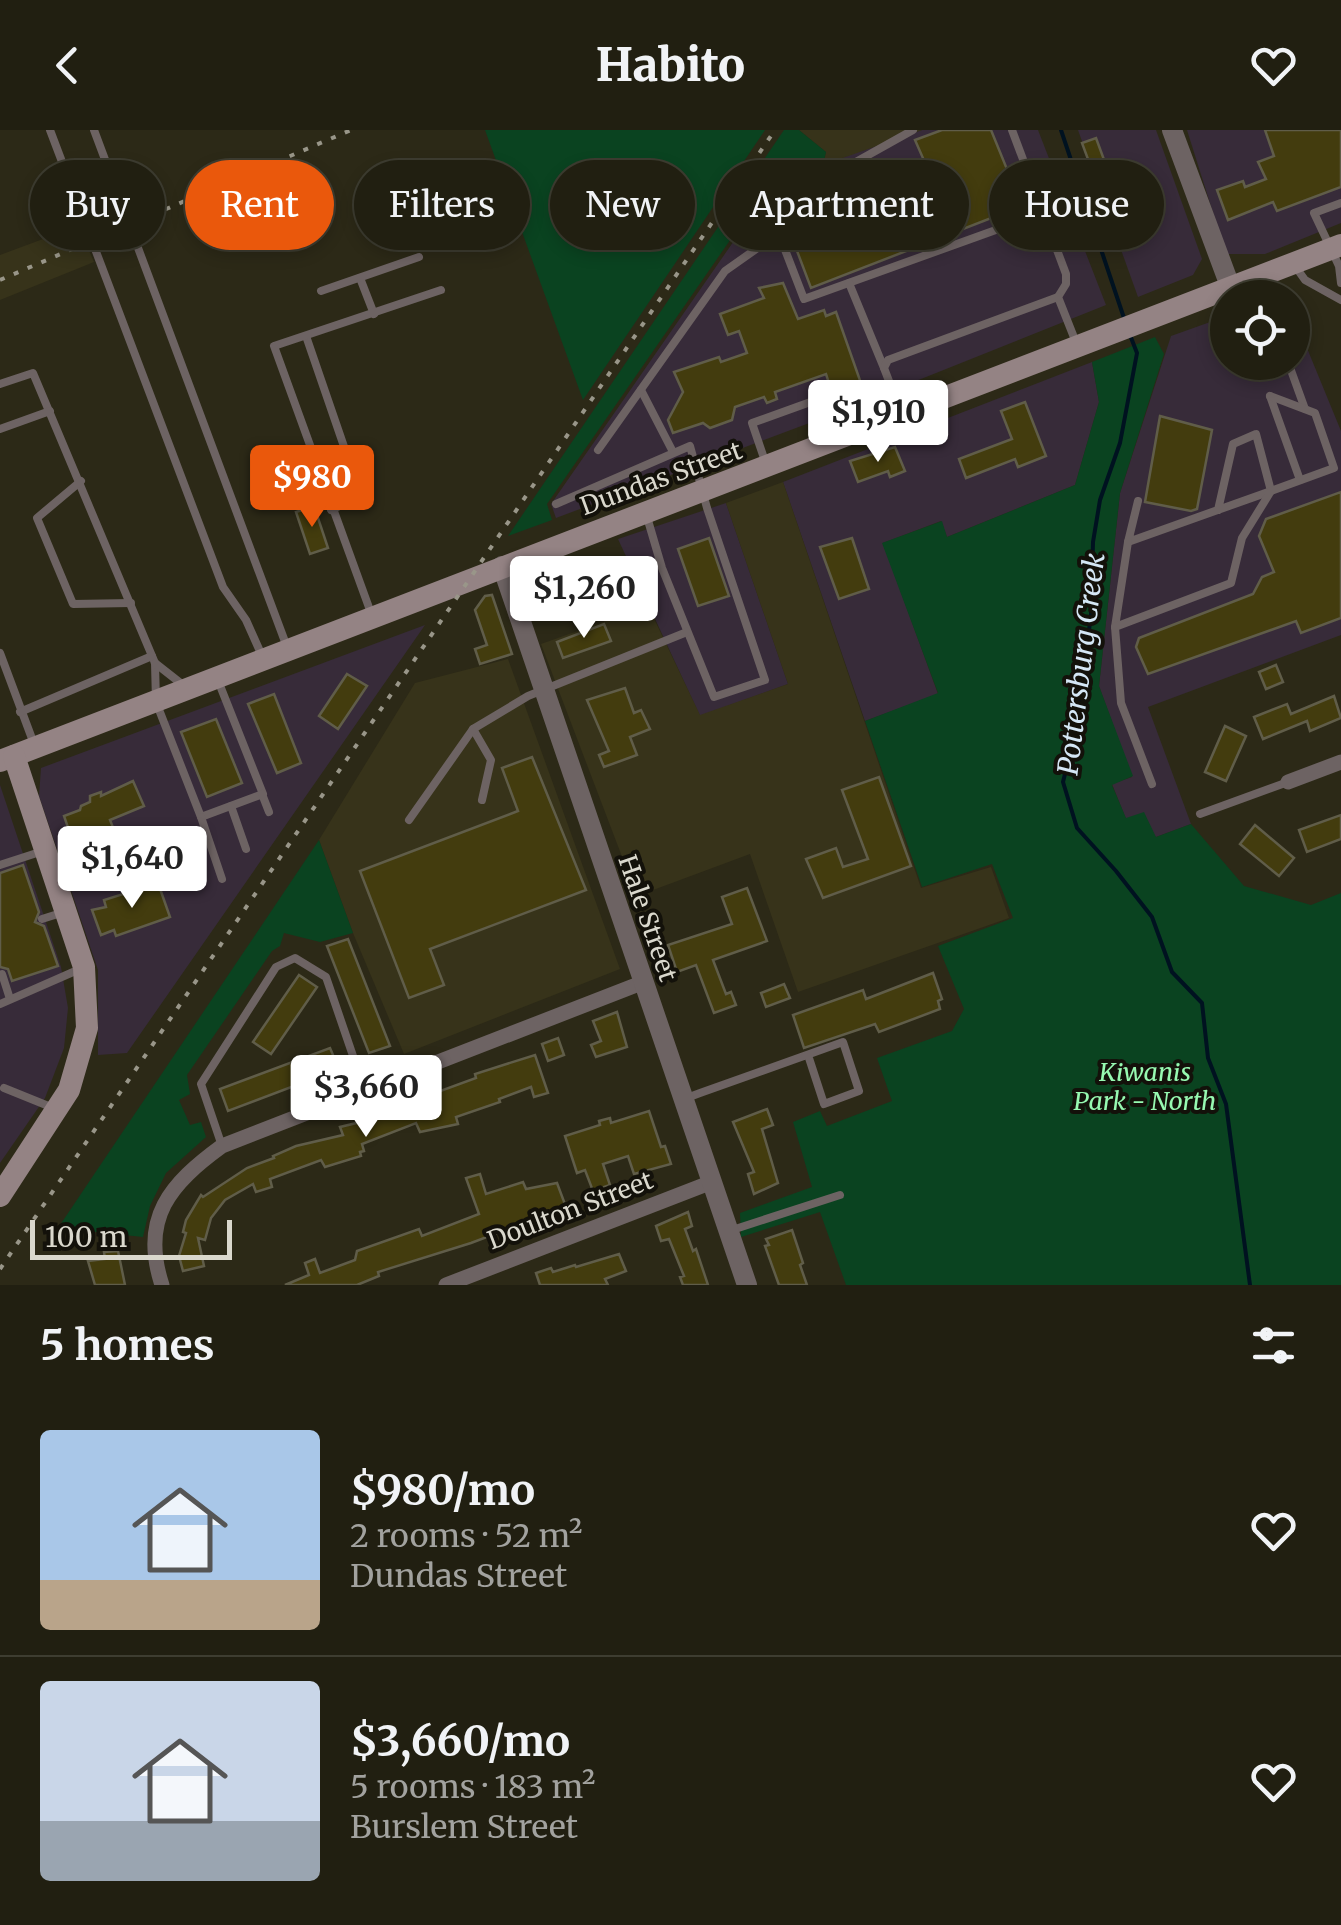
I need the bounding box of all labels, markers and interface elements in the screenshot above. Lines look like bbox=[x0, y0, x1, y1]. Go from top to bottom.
text: Habito bbox=[596, 37, 745, 93]
icon: back bbox=[40, 38, 95, 93]
icon: heart bbox=[1246, 38, 1301, 93]
chip: Buy bbox=[30, 160, 165, 250]
chip: Rent bbox=[185, 160, 334, 250]
chip: Filters bbox=[354, 160, 530, 250]
chip: New bbox=[550, 160, 695, 250]
chip: Apartment bbox=[715, 160, 969, 250]
chip: House bbox=[989, 160, 1164, 250]
map controls bbox=[1210, 280, 1310, 380]
button: locate bbox=[1210, 280, 1310, 380]
pin: $1,910 bbox=[797, 380, 959, 465]
text: $1,910 bbox=[830, 392, 926, 432]
street label: Dundas Street bbox=[576, 434, 746, 522]
pin: $980 bbox=[253, 445, 371, 530]
text: $980 bbox=[272, 457, 352, 497]
water label: Pottersburg Creek bbox=[1050, 551, 1112, 777]
pin: $1,260 bbox=[503, 556, 665, 641]
text: $1,260 bbox=[532, 568, 636, 608]
pin: $1,640 bbox=[51, 826, 213, 911]
text: $1,640 bbox=[80, 838, 184, 878]
street label: Hale Street bbox=[611, 851, 685, 986]
pin: $3,660 bbox=[285, 1055, 447, 1140]
park label: Kiwanis Park - North bbox=[1074, 1056, 1216, 1117]
text: $3,660 bbox=[313, 1067, 419, 1107]
street label: Doulton Street bbox=[483, 1164, 658, 1256]
scale bar bbox=[30, 1215, 232, 1260]
text: 100 m bbox=[45, 1219, 127, 1255]
icon: filters bbox=[1246, 1318, 1301, 1373]
text: 5 homes bbox=[40, 1319, 214, 1371]
text: $980/mo bbox=[350, 1464, 535, 1516]
icon: home bbox=[120, 1470, 240, 1590]
icon: heart bbox=[1246, 1503, 1301, 1558]
text: 2 rooms · 52 m² bbox=[350, 1516, 582, 1556]
text: Dundas Street bbox=[350, 1556, 567, 1596]
text: $3,660/mo bbox=[350, 1715, 570, 1767]
icon: home bbox=[120, 1721, 240, 1841]
icon: heart bbox=[1246, 1754, 1301, 1809]
text: 5 rooms · 183 m² bbox=[350, 1767, 596, 1807]
text: Burslem Street bbox=[350, 1807, 578, 1847]

